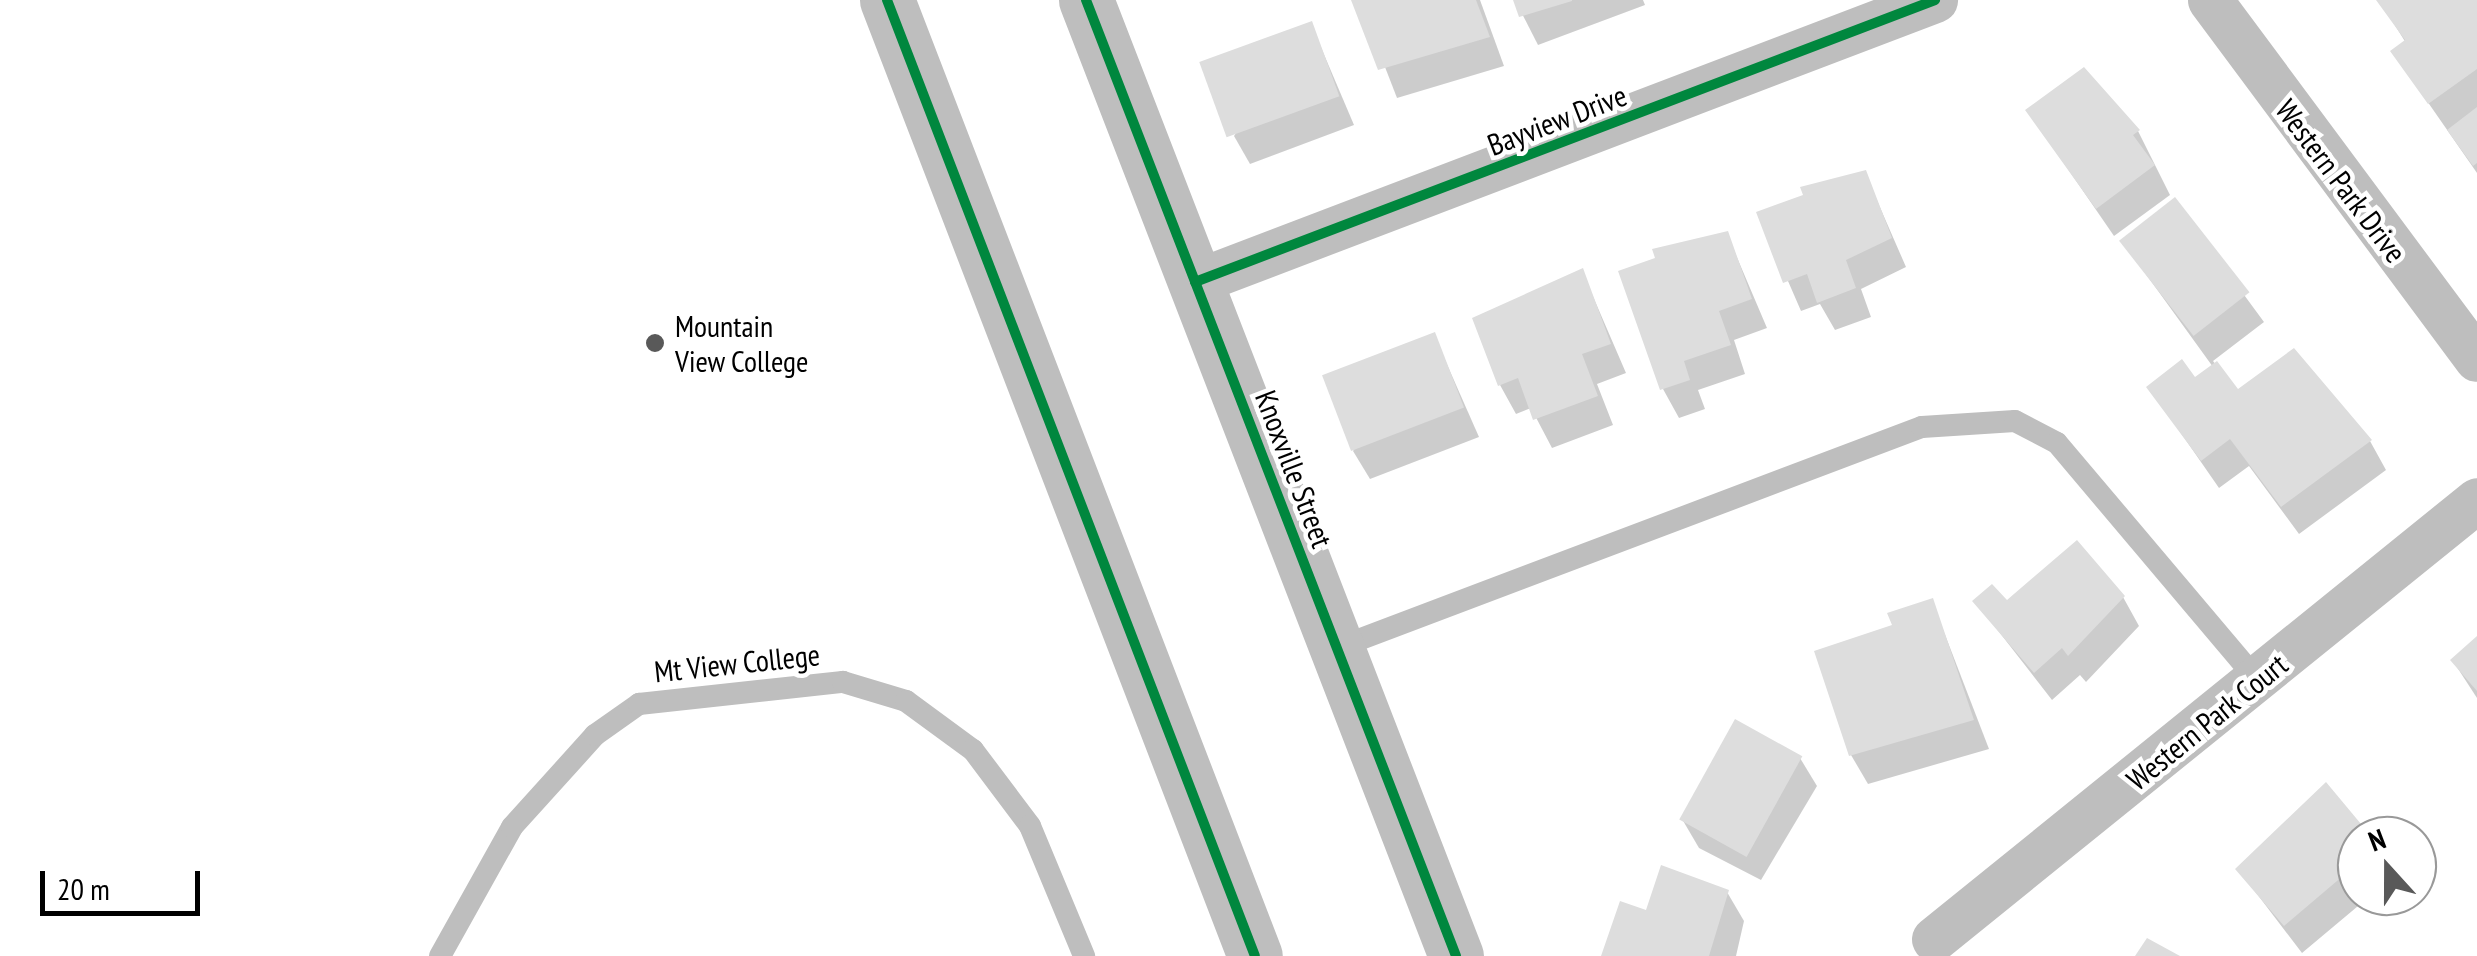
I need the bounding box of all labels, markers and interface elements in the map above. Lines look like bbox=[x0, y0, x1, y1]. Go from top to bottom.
street label: Bayview Drive bbox=[1482, 77, 1632, 163]
street label: Western Park Drive bbox=[2268, 92, 2414, 270]
place label: Mountain View College bbox=[675, 308, 809, 378]
marker: Mountain View College bbox=[644, 332, 666, 354]
street label: Knoxville Street bbox=[1248, 386, 1340, 552]
street label: Mt View College bbox=[652, 636, 822, 690]
street label: Western Park Court bbox=[2119, 646, 2295, 798]
north arrow bbox=[2337, 816, 2437, 916]
text: N bbox=[2363, 819, 2390, 859]
scale bar bbox=[45, 851, 205, 913]
text: 20 m bbox=[57, 869, 110, 908]

